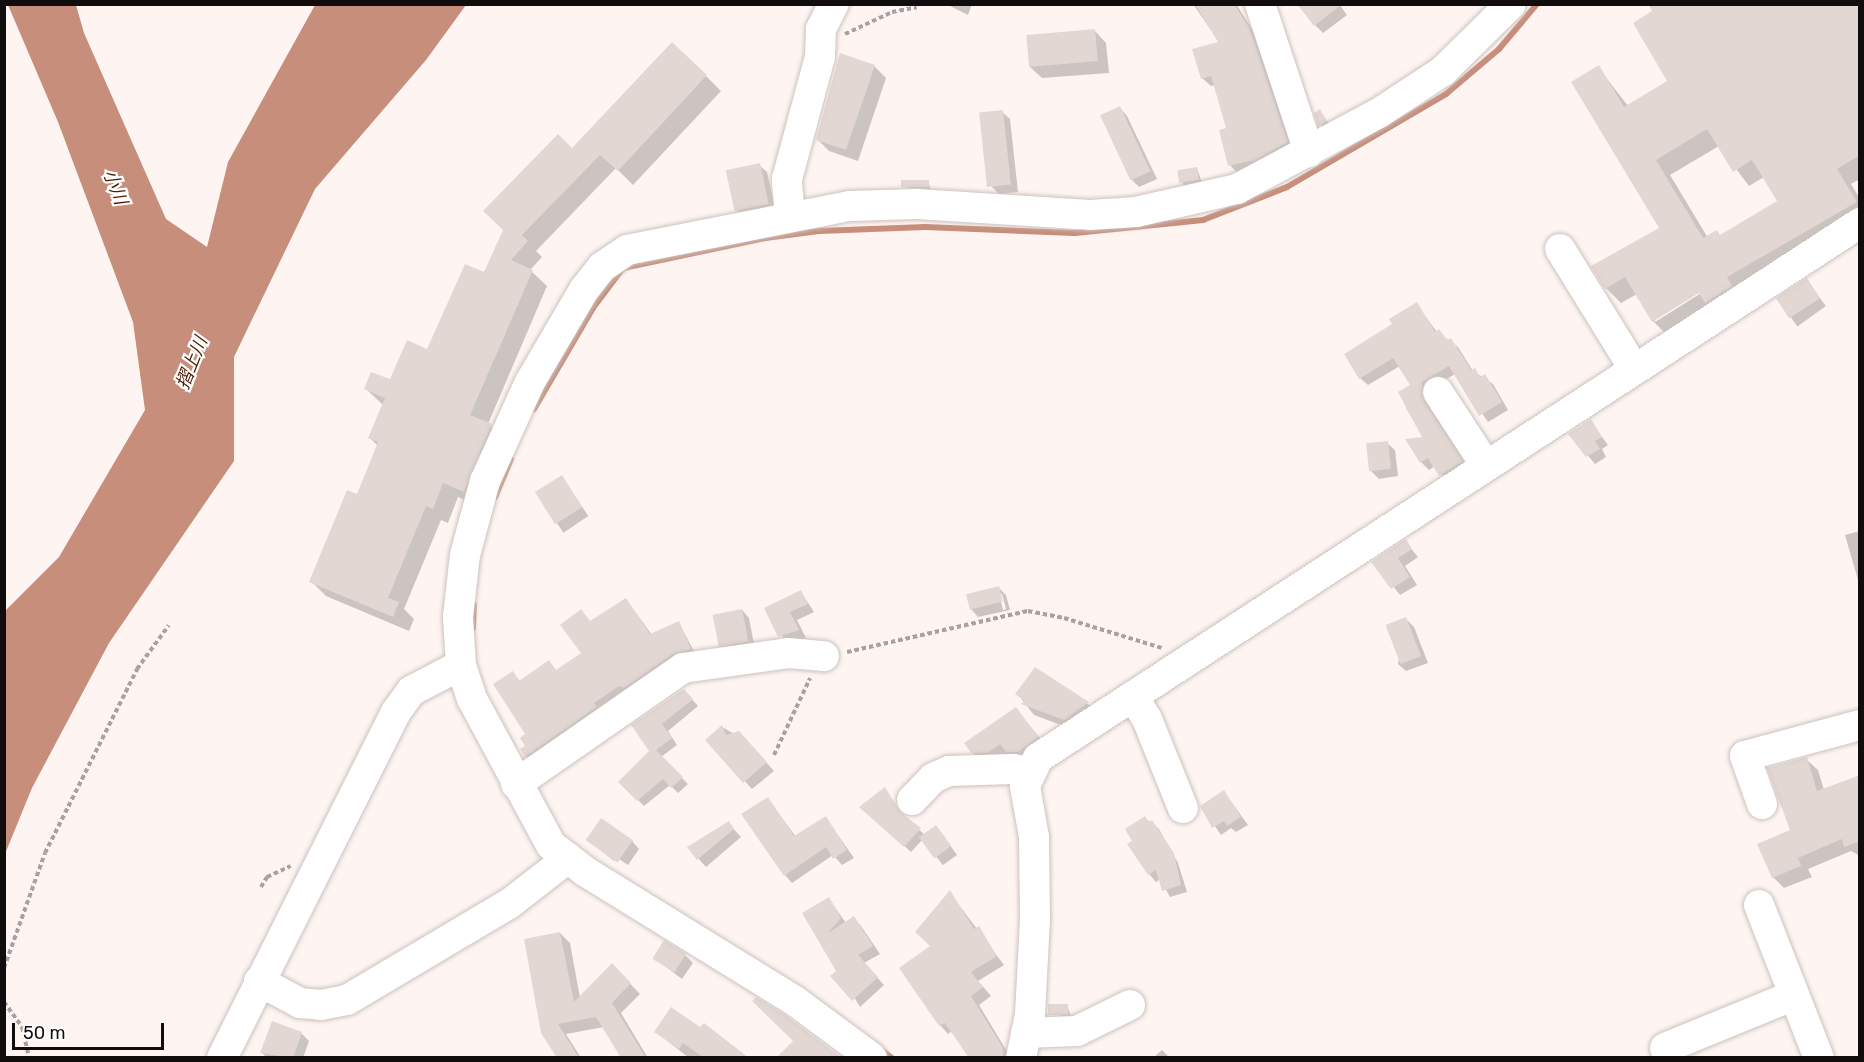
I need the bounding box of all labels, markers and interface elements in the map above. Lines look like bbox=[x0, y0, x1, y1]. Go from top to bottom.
water label: 小川 bbox=[98, 166, 132, 208]
water label: 摺上川 bbox=[172, 334, 212, 392]
scale bar bbox=[15, 1011, 166, 1049]
text: 50 m bbox=[23, 1022, 66, 1044]

